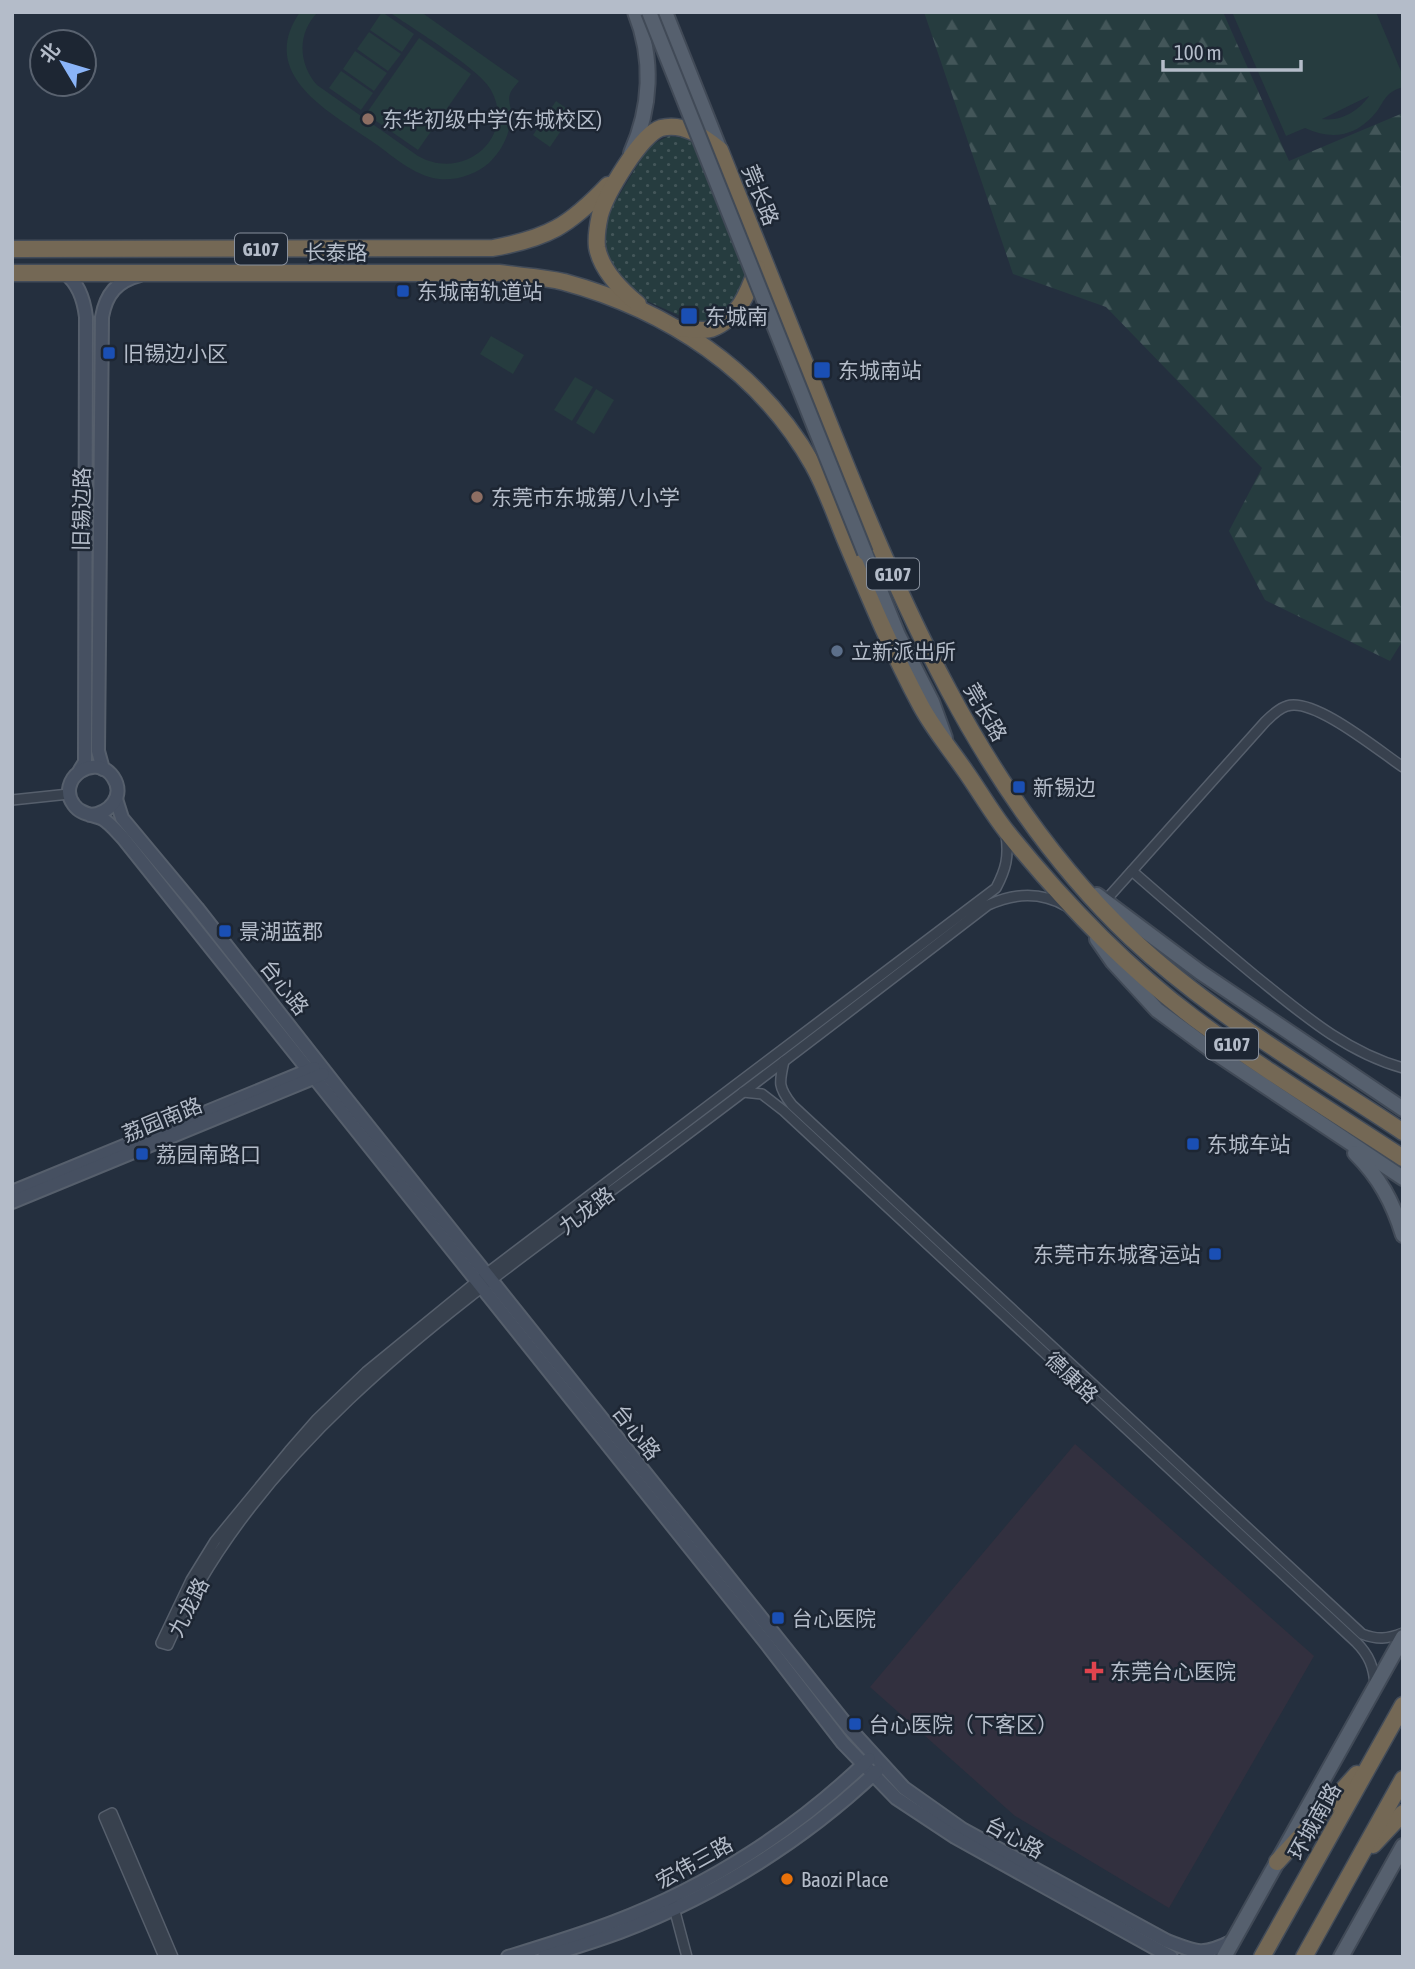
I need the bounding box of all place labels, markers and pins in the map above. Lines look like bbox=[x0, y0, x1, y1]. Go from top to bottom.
place label: 东华初级中学(东城校区) bbox=[382, 107, 602, 131]
marker: 东华初级中学(东城校区) bbox=[360, 111, 376, 127]
place label: 东城南轨道站 bbox=[417, 279, 543, 303]
marker: 东城南轨道站 bbox=[395, 283, 411, 299]
place label: 东城南 bbox=[705, 304, 768, 328]
marker: 东城南 bbox=[679, 306, 699, 326]
place label: 旧锡边小区 bbox=[123, 341, 228, 365]
marker: 旧锡边小区 bbox=[101, 345, 117, 361]
place label: 东城南站 bbox=[838, 358, 922, 382]
marker: 东城南站 bbox=[812, 360, 832, 380]
place label: 东莞市东城第八小学 bbox=[491, 485, 680, 509]
marker: 东莞市东城第八小学 bbox=[469, 489, 485, 505]
place label: 立新派出所 bbox=[851, 639, 956, 663]
marker: 立新派出所 bbox=[829, 643, 845, 659]
place label: 新锡边 bbox=[1033, 775, 1096, 799]
marker: 新锡边 bbox=[1011, 779, 1027, 795]
place label: 景湖蓝郡 bbox=[239, 919, 323, 943]
marker: 景湖蓝郡 bbox=[217, 923, 233, 939]
place label: 东城车站 bbox=[1207, 1132, 1291, 1156]
marker: 东城车站 bbox=[1185, 1136, 1201, 1152]
place label: 荔园南路口 bbox=[156, 1142, 261, 1166]
marker: 荔园南路口 bbox=[134, 1146, 150, 1162]
place label: 东莞市东城客运站 bbox=[1033, 1242, 1201, 1266]
marker: 东莞市东城客运站 bbox=[1207, 1246, 1223, 1262]
place label: 台心医院 bbox=[792, 1606, 876, 1630]
marker: 台心医院 bbox=[770, 1610, 786, 1626]
place label: 东莞台心医院 bbox=[1110, 1659, 1236, 1683]
marker: 东莞台心医院 bbox=[1084, 1661, 1104, 1681]
place label: 台心医院（下客区） bbox=[869, 1712, 1058, 1736]
marker: 台心医院（下客区） bbox=[847, 1716, 863, 1732]
place label: Baozi Place bbox=[801, 1867, 889, 1891]
marker: Baozi Place bbox=[779, 1871, 795, 1887]

